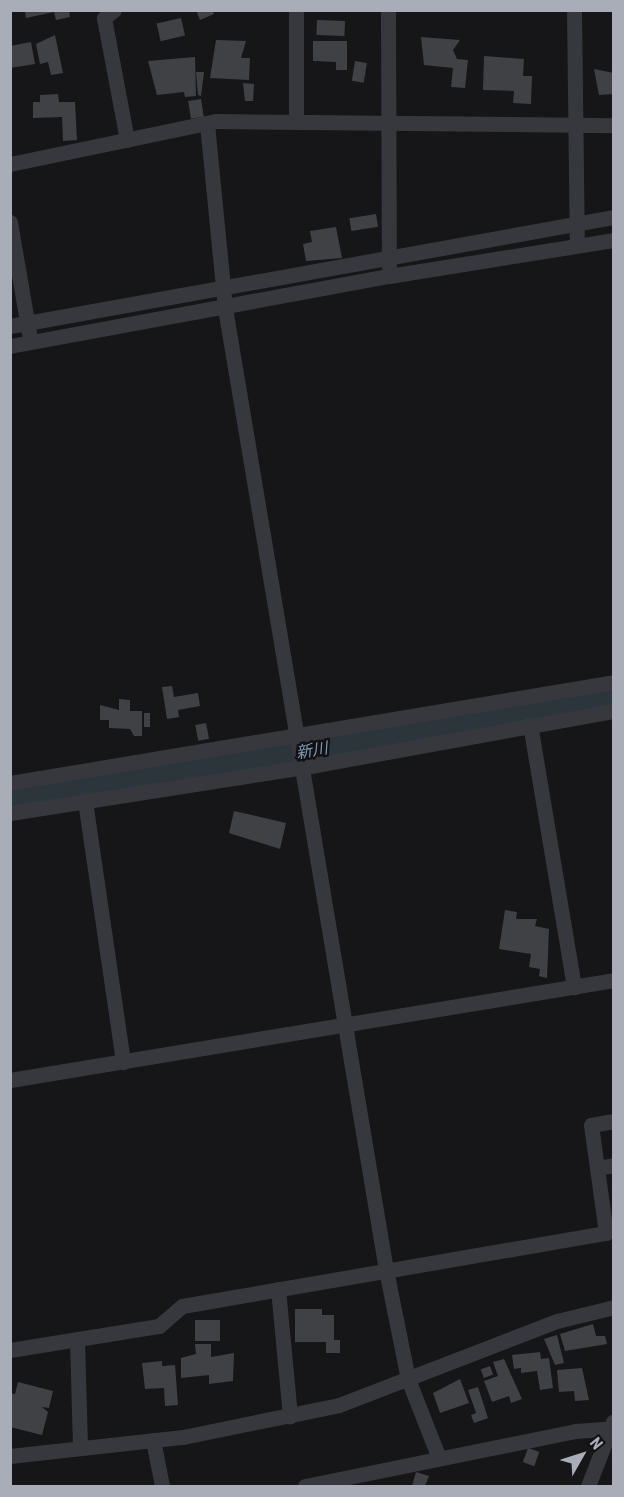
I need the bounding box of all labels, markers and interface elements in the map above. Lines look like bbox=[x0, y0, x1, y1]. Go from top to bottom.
water label: 新川 bbox=[295, 739, 329, 763]
north arrow bbox=[552, 1425, 612, 1485]
text: N bbox=[586, 1434, 607, 1453]

